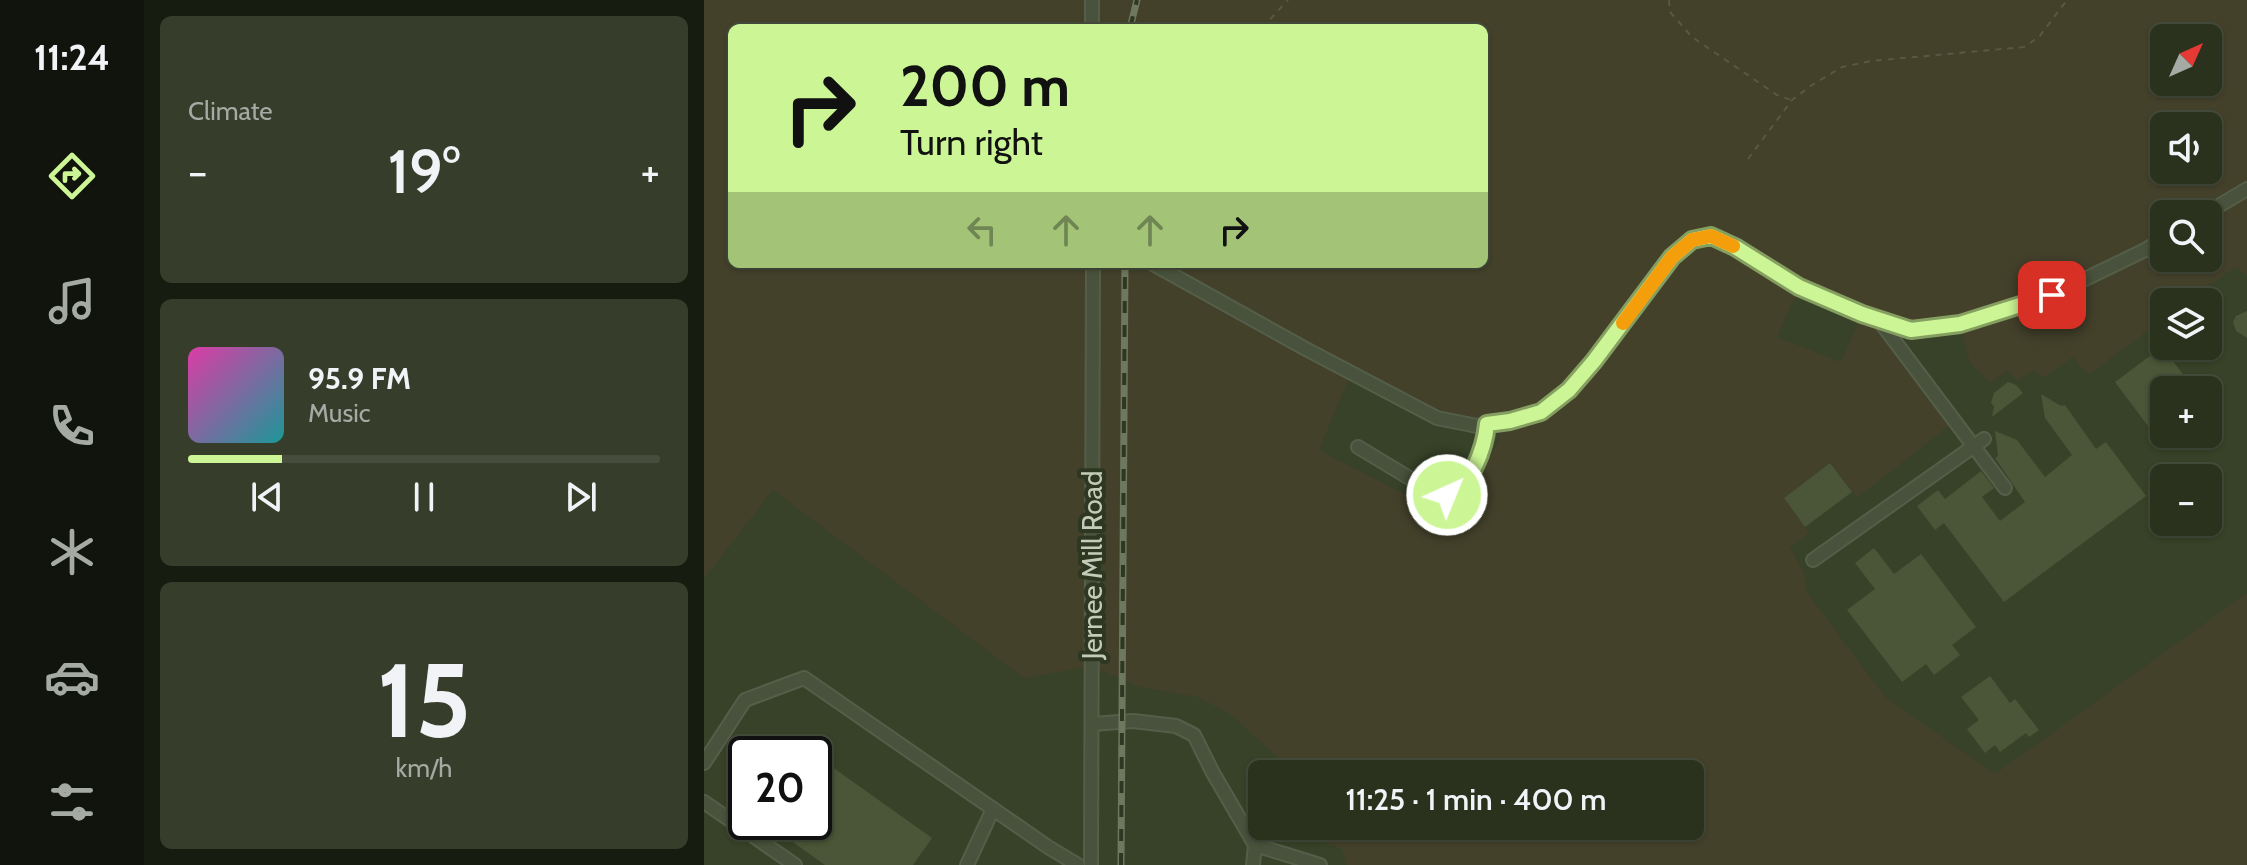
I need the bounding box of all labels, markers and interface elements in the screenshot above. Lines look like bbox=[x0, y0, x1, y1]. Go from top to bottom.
north arrow bbox=[2150, 24, 2222, 96]
map controls bbox=[2150, 24, 2222, 536]
text: 11:24 bbox=[34, 35, 110, 79]
text: 200 m bbox=[900, 52, 1070, 120]
icon: right bbox=[768, 56, 872, 160]
text: Climate bbox=[188, 95, 273, 127]
button: sound bbox=[2150, 112, 2222, 184]
text: Turn right bbox=[900, 120, 1043, 164]
text: 19° bbox=[388, 135, 460, 208]
text: − bbox=[188, 145, 207, 198]
text: + bbox=[641, 145, 660, 198]
icon: directions bbox=[44, 148, 100, 204]
button: search bbox=[2150, 200, 2222, 272]
icon: left bbox=[960, 208, 1004, 252]
icon: ahead bbox=[1044, 208, 1088, 252]
icon: ahead bbox=[1128, 208, 1172, 252]
icon: right bbox=[1212, 208, 1256, 252]
pin bbox=[2018, 261, 2086, 329]
icon: music bbox=[44, 273, 100, 329]
icon: arrive bbox=[2030, 273, 2074, 317]
button: layers bbox=[2150, 288, 2222, 360]
text: 95.9 FM bbox=[308, 360, 411, 397]
button: + bbox=[2150, 376, 2222, 448]
text: Music bbox=[308, 397, 371, 429]
icon: phone bbox=[44, 398, 100, 454]
position arrow bbox=[1405, 453, 1489, 537]
button: − bbox=[2150, 464, 2222, 536]
street label: Jernee Mill Road bbox=[1075, 470, 1109, 661]
icon: previous bbox=[245, 475, 289, 519]
icon: pause bbox=[402, 475, 446, 519]
icon: next bbox=[559, 475, 603, 519]
icon: climate bbox=[44, 524, 100, 580]
text: 15 bbox=[377, 637, 471, 763]
icon: car bbox=[44, 649, 100, 705]
speed limit sign: 20 bbox=[728, 736, 832, 840]
text: km/h bbox=[396, 752, 452, 784]
icon: filters bbox=[44, 774, 100, 830]
text: 11:25 · 1 min · 400 m bbox=[1345, 781, 1607, 818]

